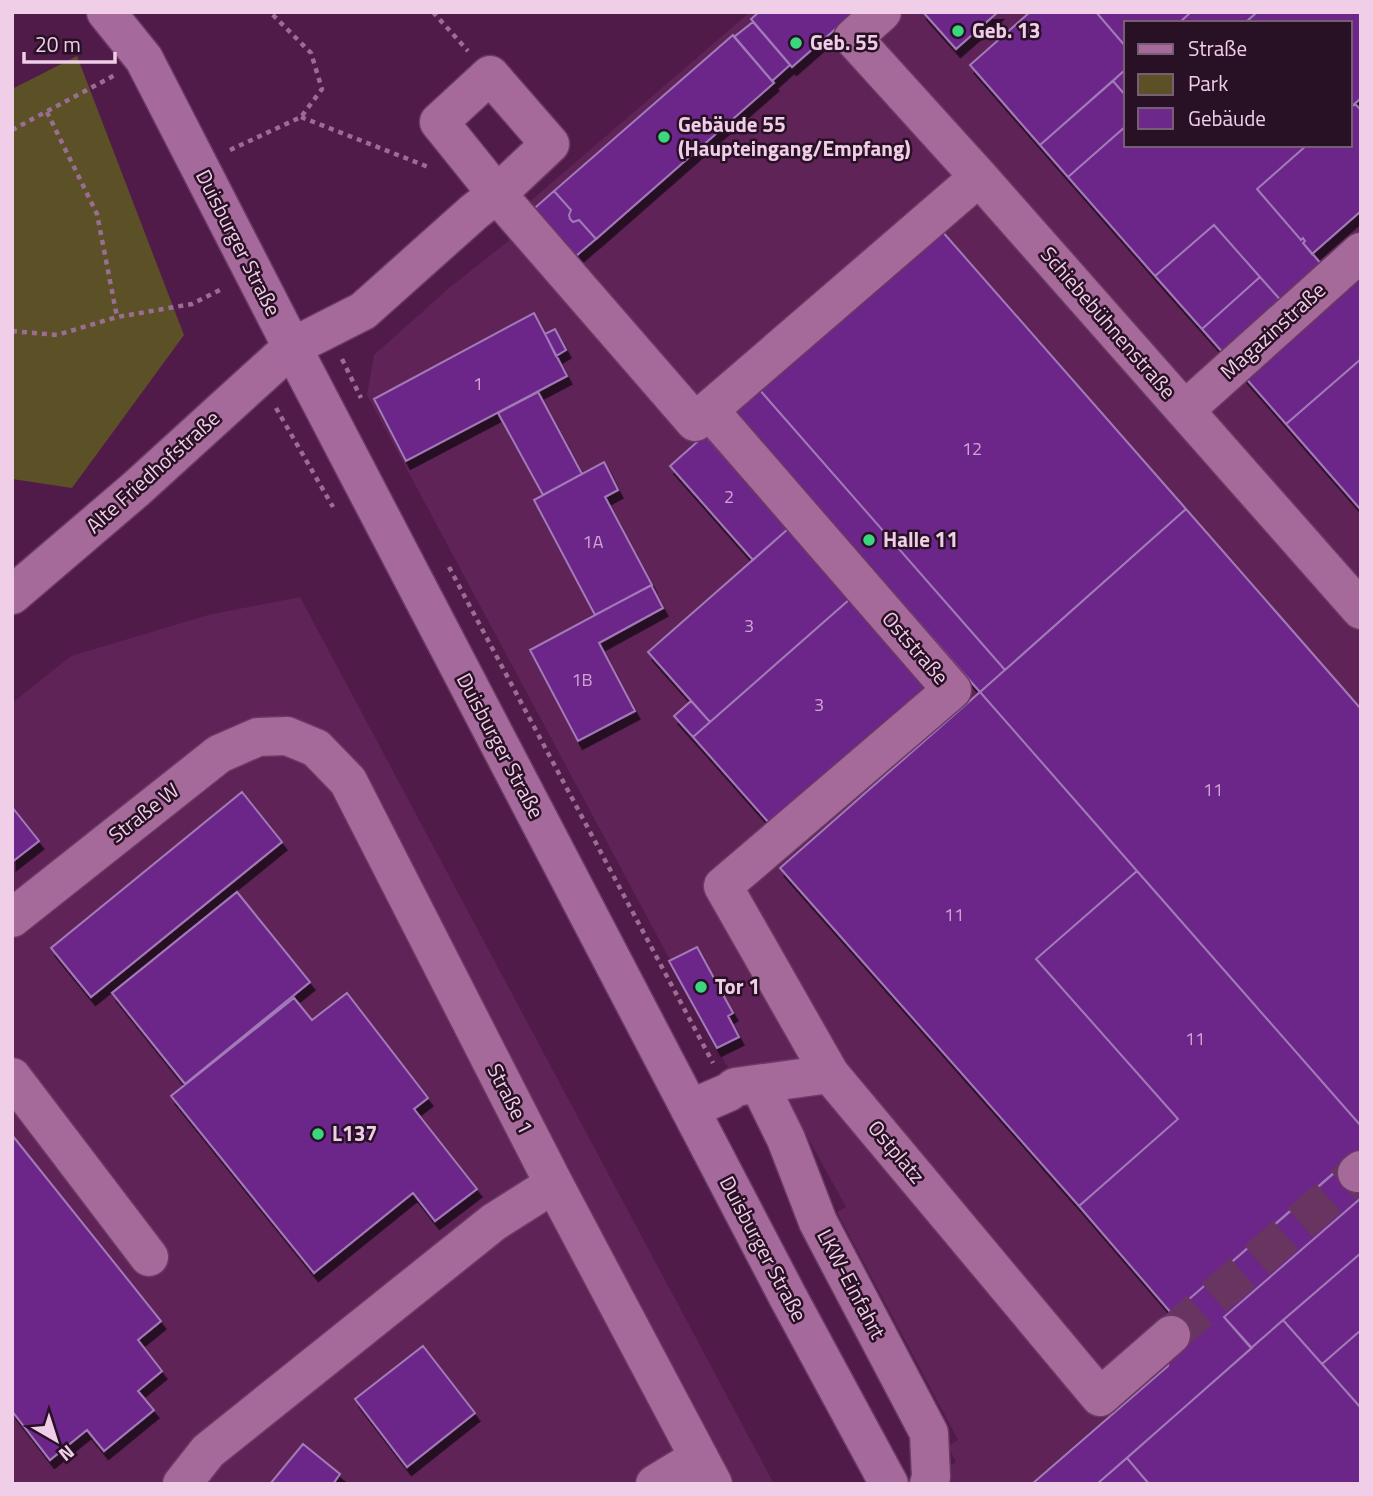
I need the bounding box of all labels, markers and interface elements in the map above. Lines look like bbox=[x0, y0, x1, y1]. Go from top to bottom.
place label: Geb. 13 bbox=[972, 14, 1040, 46]
scale bar bbox=[24, 21, 116, 65]
legend bbox=[1124, 21, 1352, 147]
marker: Geb. 13 bbox=[950, 23, 966, 39]
place label: Geb. 55 bbox=[810, 26, 878, 58]
text: 20 m bbox=[35, 28, 81, 60]
text: Straße bbox=[1188, 32, 1247, 64]
marker: Geb. 55 bbox=[788, 35, 804, 51]
text: Park bbox=[1188, 67, 1228, 99]
text: Gebäude bbox=[1188, 102, 1266, 134]
place label: Gebäude 55 (Haupteingang/Empfang) bbox=[678, 108, 911, 164]
marker: Gebäude 55 (Haupteingang/Empfang) bbox=[656, 129, 672, 145]
street label: Duisburger Straße bbox=[188, 164, 290, 321]
street label: Schiebebühnenstraße bbox=[1033, 239, 1184, 406]
street label: Magazinstraße bbox=[1212, 274, 1332, 386]
house number: 1 bbox=[473, 370, 483, 397]
street label: Alte Friedhofstraße bbox=[78, 402, 227, 540]
house number: 12 bbox=[962, 435, 982, 462]
house number: 2 bbox=[724, 483, 734, 510]
place label: Halle 11 bbox=[883, 523, 958, 555]
house number: 1A bbox=[583, 528, 604, 555]
marker: Halle 11 bbox=[861, 532, 877, 548]
street label: Oststraße bbox=[875, 603, 957, 691]
house number: 3 bbox=[744, 612, 754, 639]
house number: 1B bbox=[571, 666, 593, 693]
street label: Duisburger Straße bbox=[449, 667, 553, 824]
house number: 3 bbox=[814, 691, 824, 718]
street label: Straße W bbox=[101, 774, 186, 850]
house number: 11 bbox=[1203, 776, 1223, 803]
house number: 11 bbox=[944, 901, 964, 928]
place label: Tor 1 bbox=[715, 970, 760, 1002]
marker: Tor 1 bbox=[693, 979, 709, 995]
house number: 11 bbox=[1185, 1025, 1205, 1052]
street label: Straße 1 bbox=[480, 1058, 542, 1139]
street label: Ostplatz bbox=[861, 1113, 933, 1190]
place label: L137 bbox=[332, 1117, 377, 1149]
marker: L137 bbox=[310, 1126, 326, 1142]
street label: Duisburger Straße bbox=[712, 1170, 816, 1327]
street label: LKW-Einfahrt bbox=[810, 1223, 895, 1345]
north arrow bbox=[21, 1405, 91, 1475]
text: N bbox=[53, 1438, 81, 1469]

